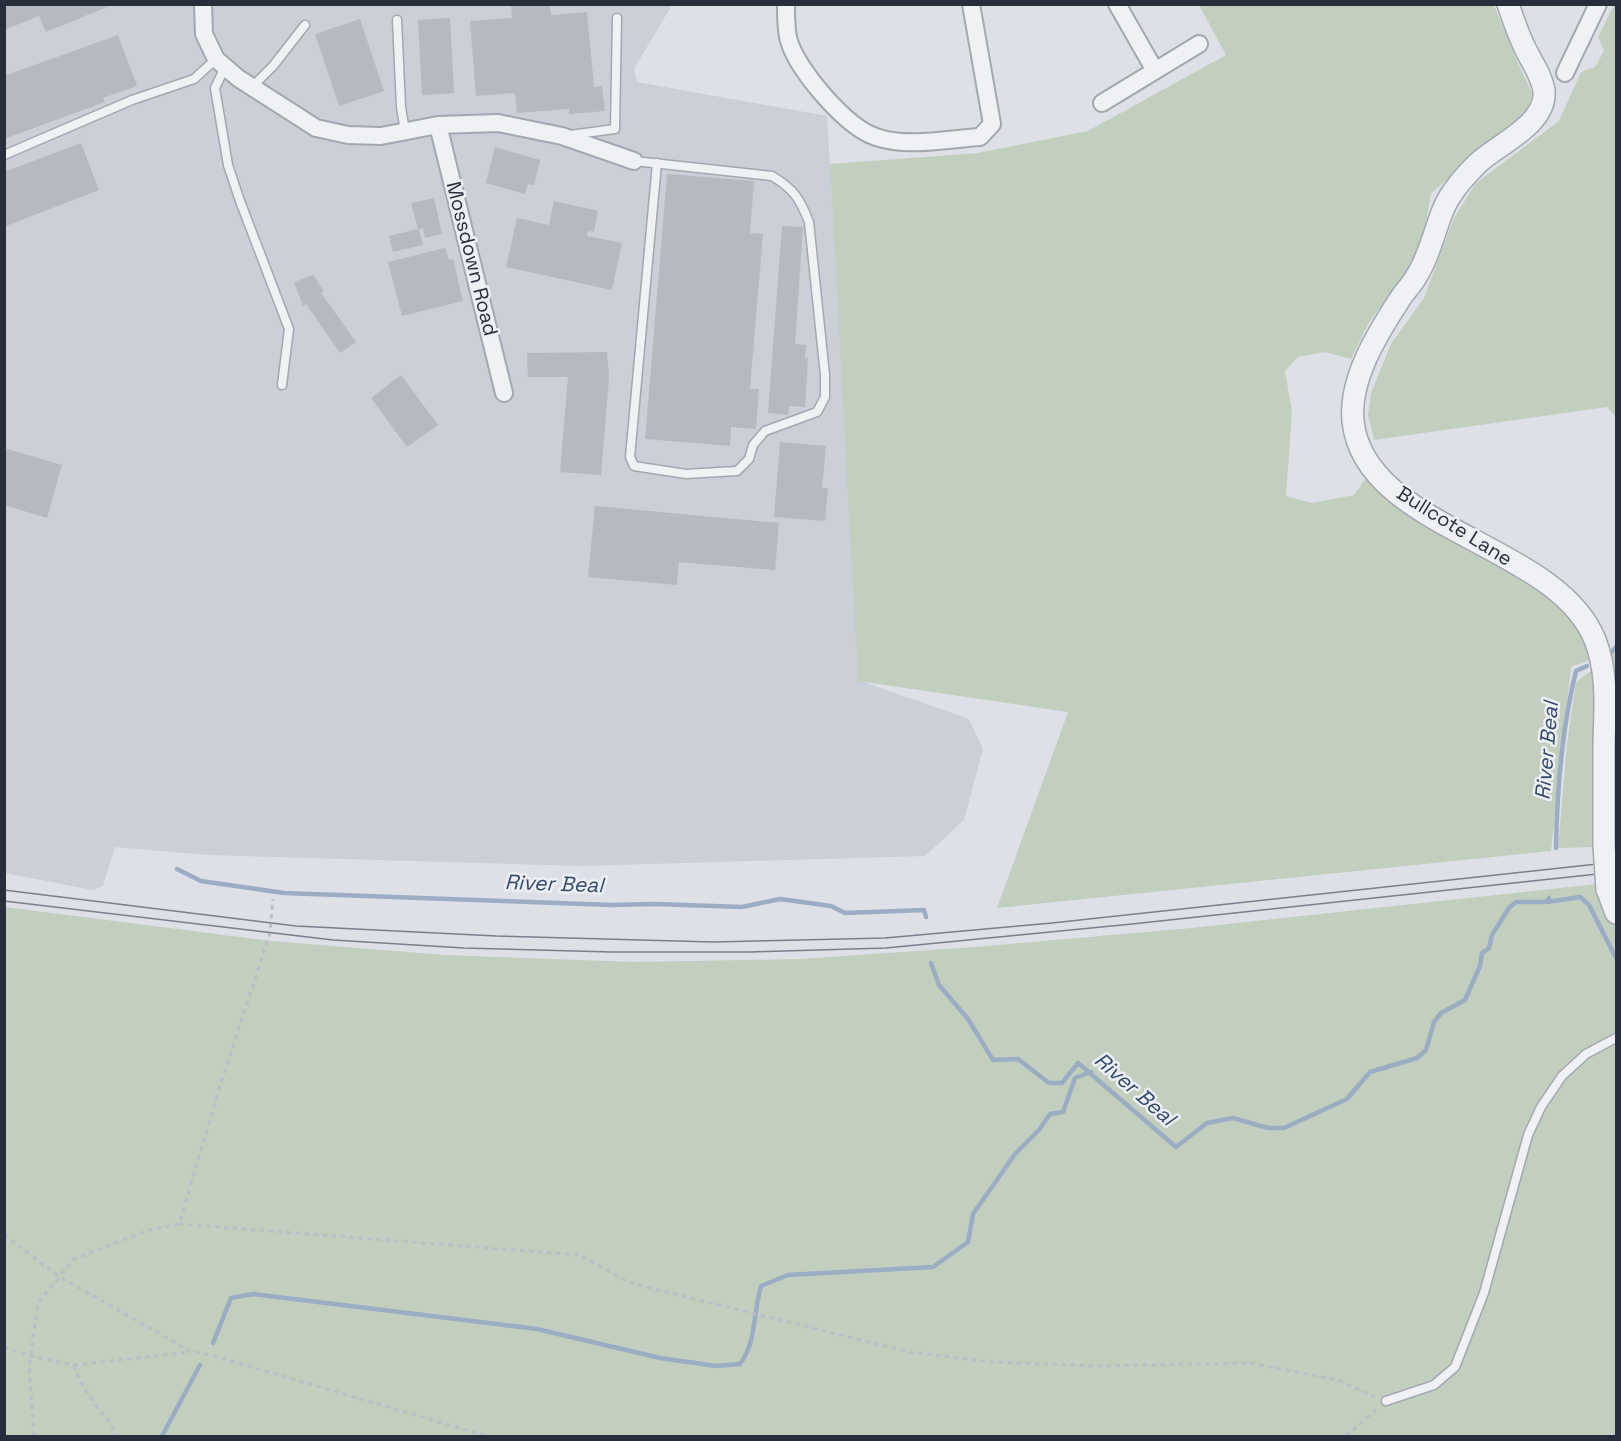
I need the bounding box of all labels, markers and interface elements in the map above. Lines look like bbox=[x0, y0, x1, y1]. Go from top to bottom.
street label: Mossdown Road bbox=[440, 179, 502, 339]
street label: Bullcote Lane bbox=[1392, 482, 1516, 572]
water label: River Beal bbox=[1531, 701, 1565, 801]
water label: River Beal bbox=[504, 871, 604, 899]
water label: River Beal bbox=[1089, 1048, 1179, 1132]

